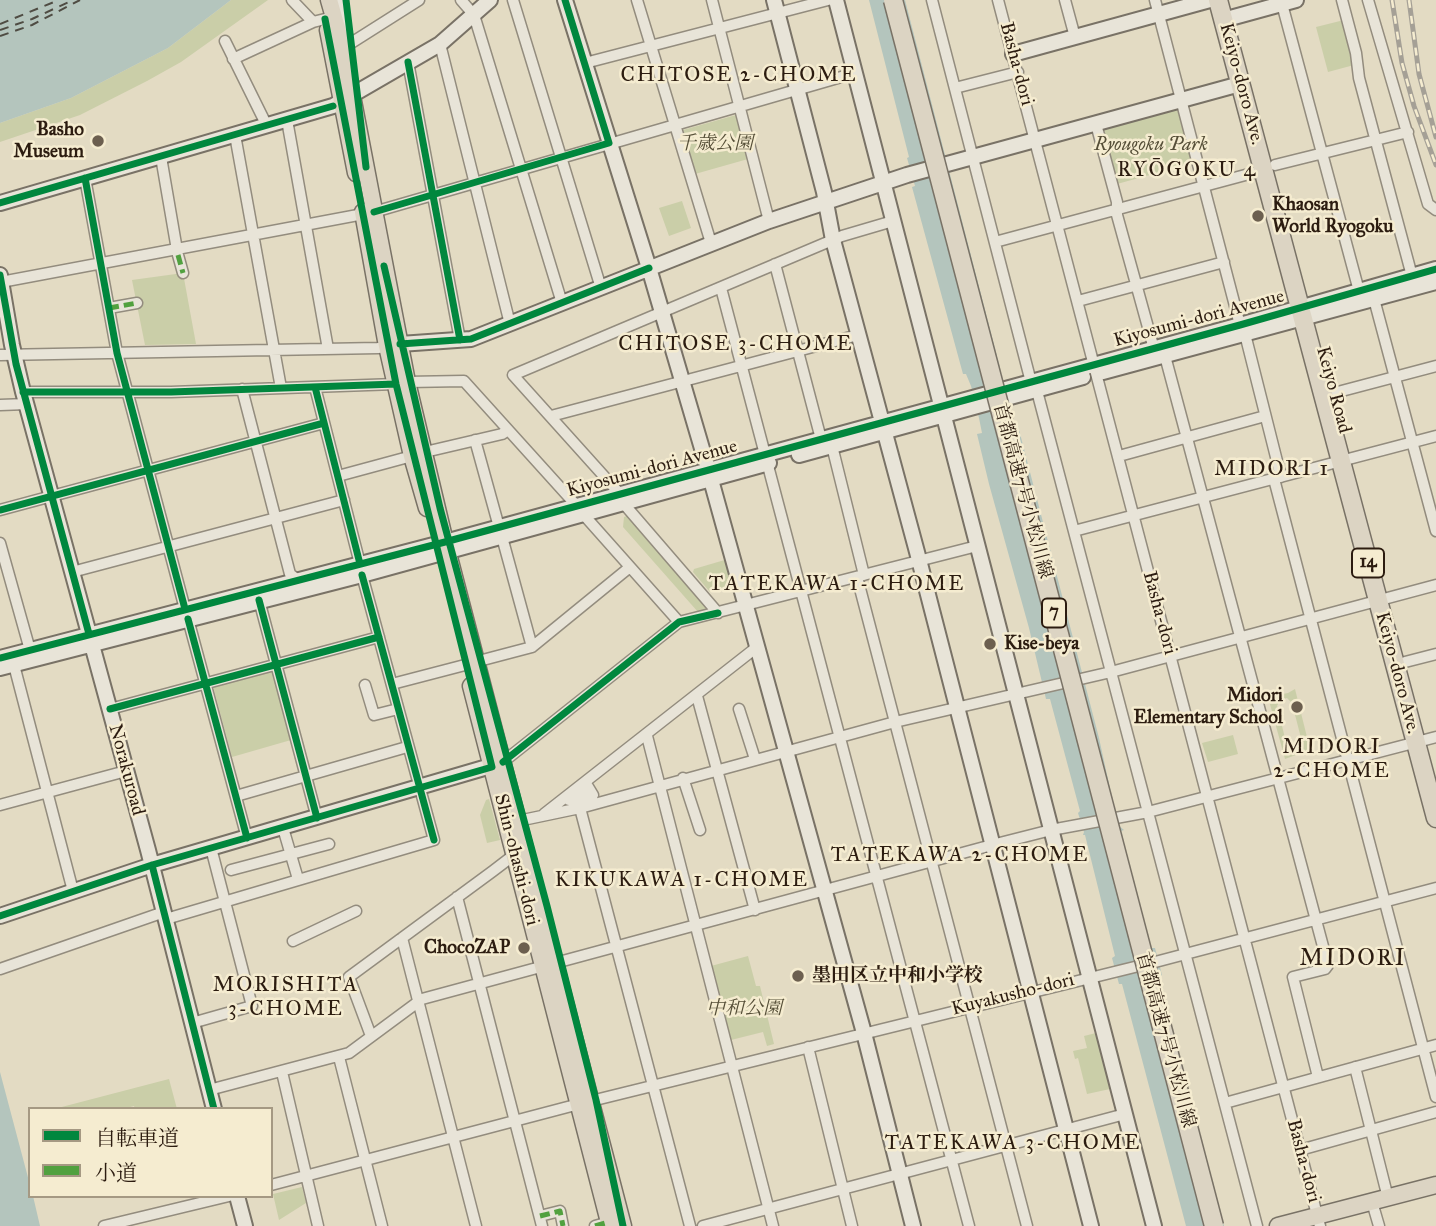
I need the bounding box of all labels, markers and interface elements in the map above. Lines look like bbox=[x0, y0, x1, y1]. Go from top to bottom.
street label: Basha-dori bbox=[994, 20, 1038, 108]
street label: Keiyo-doro Ave. bbox=[1214, 21, 1268, 147]
district label: CHITOSE 2-CHOME bbox=[622, 63, 856, 89]
place label: Basho Museum bbox=[14, 119, 84, 163]
marker: Basho Museum bbox=[90, 133, 106, 149]
park label: 千歳公園 bbox=[677, 133, 753, 155]
park label: Ryougoku Park bbox=[1094, 134, 1208, 156]
district label: RYŌGOKU 4 bbox=[1118, 158, 1256, 184]
place label: Khaosan World Ryogoku bbox=[1272, 194, 1393, 238]
marker: Khaosan World Ryogoku bbox=[1250, 208, 1266, 224]
street label: Kiyosumi-dori Avenue bbox=[1111, 285, 1287, 353]
district label: CHITOSE 3-CHOME bbox=[620, 332, 852, 358]
street label: Keiyo Road bbox=[1310, 344, 1356, 436]
street label: 首都高速7号小松川線 bbox=[988, 401, 1056, 581]
street label: Kiyosumi-dori Avenue bbox=[564, 435, 740, 503]
district label: MIDORI 1 bbox=[1215, 457, 1329, 483]
road number: 14 bbox=[1352, 548, 1384, 578]
street label: Basha-dori bbox=[1137, 569, 1181, 657]
district label: TATEKAWA 1-CHOME bbox=[711, 572, 963, 598]
road number: 7 bbox=[1042, 598, 1066, 628]
street label: Keiyo-doro Ave. bbox=[1370, 610, 1424, 736]
place label: Kise-beya bbox=[1004, 633, 1079, 655]
marker: Kise-beya bbox=[982, 636, 998, 652]
place label: Midori Elementary School bbox=[1134, 685, 1283, 729]
marker: Midori Elementary School bbox=[1289, 699, 1305, 715]
street label: Norakuroad bbox=[103, 722, 149, 818]
district label: MIDORI 2-CHOME bbox=[1274, 735, 1390, 785]
street label: Shin-ohashi-dori bbox=[489, 792, 543, 928]
district label: TATEKAWA 2-CHOME bbox=[833, 843, 1087, 869]
district label: KIKUKAWA 1-CHOME bbox=[557, 868, 807, 894]
place label: ChocoZAP bbox=[424, 937, 510, 959]
marker: ChocoZAP bbox=[516, 940, 532, 956]
district label: MIDORI bbox=[1300, 945, 1406, 973]
street label: 首都高速7号小松川線 bbox=[1131, 950, 1199, 1130]
place label: 墨田区立中和小学校 bbox=[812, 965, 983, 987]
marker: 墨田区立中和小学校 bbox=[790, 968, 806, 984]
street label: Kuyakusho-dori bbox=[949, 969, 1077, 1021]
district label: MORISHITA 3-CHOME bbox=[214, 973, 358, 1023]
park label: 中和公園 bbox=[706, 998, 782, 1020]
legend bbox=[28, 1107, 273, 1198]
street label: Basha-dori bbox=[1281, 1117, 1325, 1205]
text: 自転車道 bbox=[95, 1125, 179, 1151]
district label: TATEKAWA 3-CHOME bbox=[887, 1131, 1139, 1157]
text: 小道 bbox=[95, 1160, 137, 1186]

